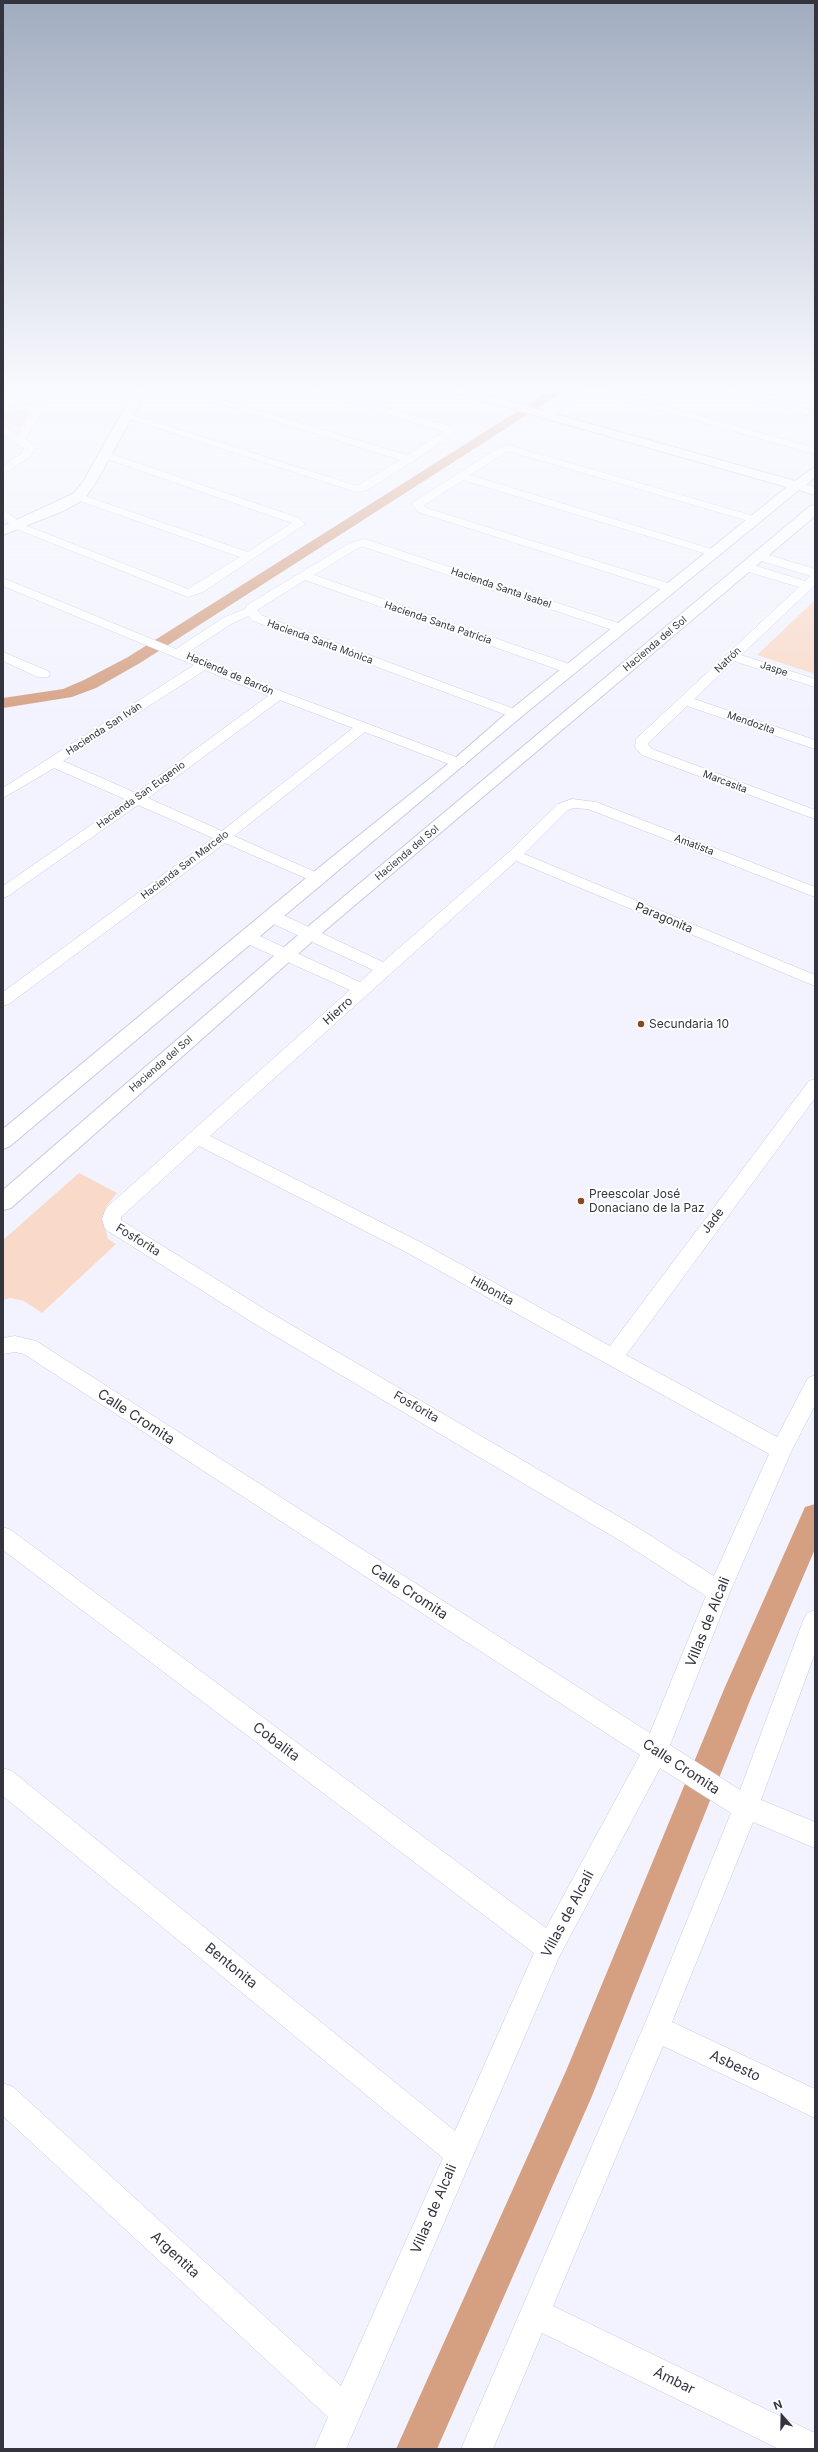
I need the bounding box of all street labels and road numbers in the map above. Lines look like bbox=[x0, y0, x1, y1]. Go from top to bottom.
street label: Hacienda Santa Isabel bbox=[449, 565, 553, 611]
street label: Hacienda Santa Patricia bbox=[383, 599, 493, 647]
street label: Hacienda del Sol bbox=[621, 614, 689, 674]
street label: Hacienda Santa Mónica bbox=[265, 617, 375, 667]
street label: Natrón bbox=[712, 645, 744, 675]
street label: Hacienda de Barrón bbox=[184, 650, 276, 698]
street label: Jaspe bbox=[759, 659, 789, 679]
street label: Hacienda San Iván bbox=[64, 700, 144, 758]
street label: Mendozita bbox=[726, 709, 776, 737]
street label: Hacienda San Eugenio bbox=[94, 759, 188, 831]
street label: Marcasita bbox=[701, 768, 749, 796]
street label: Hacienda del Sol bbox=[373, 823, 441, 883]
street label: Hacienda San Marcelo bbox=[139, 828, 231, 902]
street label: Amatista bbox=[673, 832, 715, 858]
street label: Paragonita bbox=[633, 899, 695, 937]
street label: Hierro bbox=[320, 994, 356, 1028]
street label: Hacienda del Sol bbox=[127, 1033, 195, 1095]
street label: Jade bbox=[699, 1206, 727, 1236]
street label: Fosforita bbox=[113, 1221, 163, 1259]
street label: Hibonita bbox=[468, 1273, 516, 1309]
street label: Calle Cromita bbox=[94, 1386, 178, 1448]
street label: Fosforita bbox=[391, 1388, 441, 1426]
street label: Calle Cromita bbox=[367, 1561, 451, 1623]
street label: Villas de Alcali bbox=[682, 1575, 734, 1669]
street label: Cobalita bbox=[249, 1719, 303, 1765]
street label: Calle Cromita bbox=[639, 1736, 723, 1798]
street label: Villas de Alcali bbox=[538, 1868, 598, 1960]
street label: Bentonita bbox=[201, 1940, 261, 1992]
street label: Asbesto bbox=[707, 2047, 763, 2085]
street label: Villas de Alcali bbox=[408, 2162, 460, 2256]
street label: Argentita bbox=[147, 2228, 203, 2282]
street label: Ámbar bbox=[651, 2364, 697, 2398]

